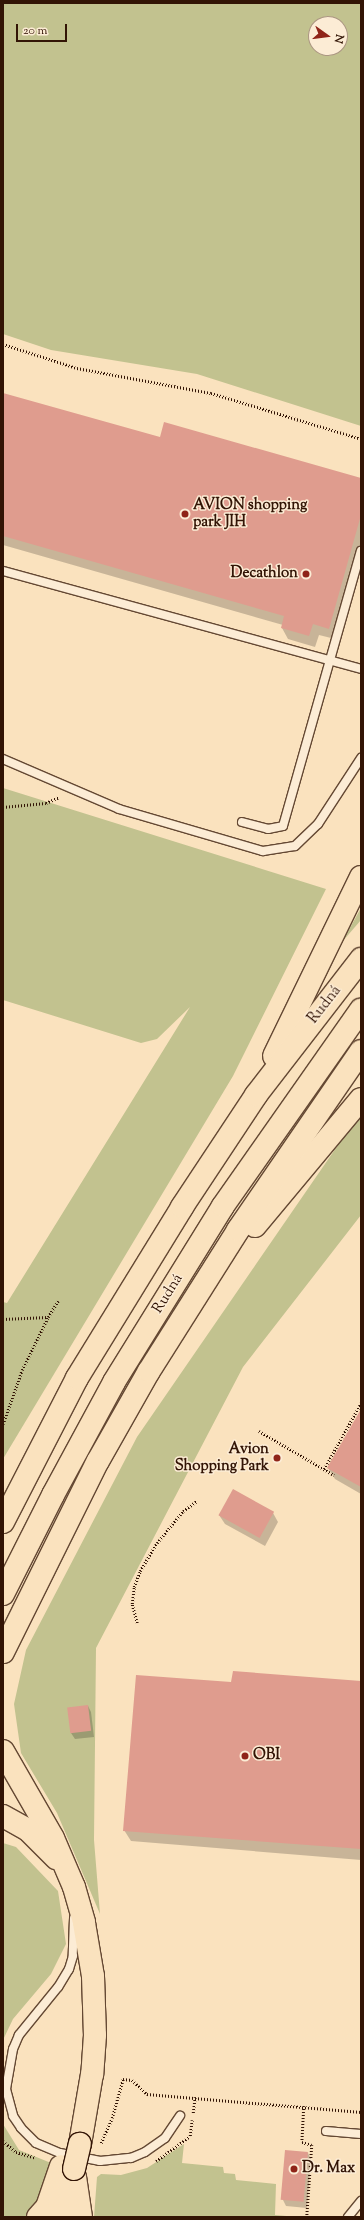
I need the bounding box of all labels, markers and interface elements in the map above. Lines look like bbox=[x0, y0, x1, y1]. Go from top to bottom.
scale bar bbox=[18, 16, 69, 42]
north arrow bbox=[308, 16, 348, 56]
text: 20 m bbox=[23, 22, 47, 40]
text: N bbox=[330, 32, 347, 45]
place label: AVION shopping park JIH bbox=[193, 496, 307, 531]
marker: AVION shopping park JIH bbox=[180, 509, 190, 519]
place label: Decathlon bbox=[231, 565, 298, 583]
marker: Decathlon bbox=[301, 569, 311, 579]
street label: Rudná bbox=[305, 982, 345, 1028]
street label: Rudná bbox=[149, 1271, 187, 1317]
place label: Avion Shopping Park bbox=[175, 1440, 269, 1475]
marker: Avion Shopping Park bbox=[272, 1453, 282, 1463]
place label: OBI bbox=[253, 1747, 280, 1765]
marker: OBI bbox=[240, 1751, 250, 1761]
place label: Dr. Max bbox=[302, 2160, 355, 2178]
marker: Dr. Max bbox=[289, 2164, 299, 2174]

